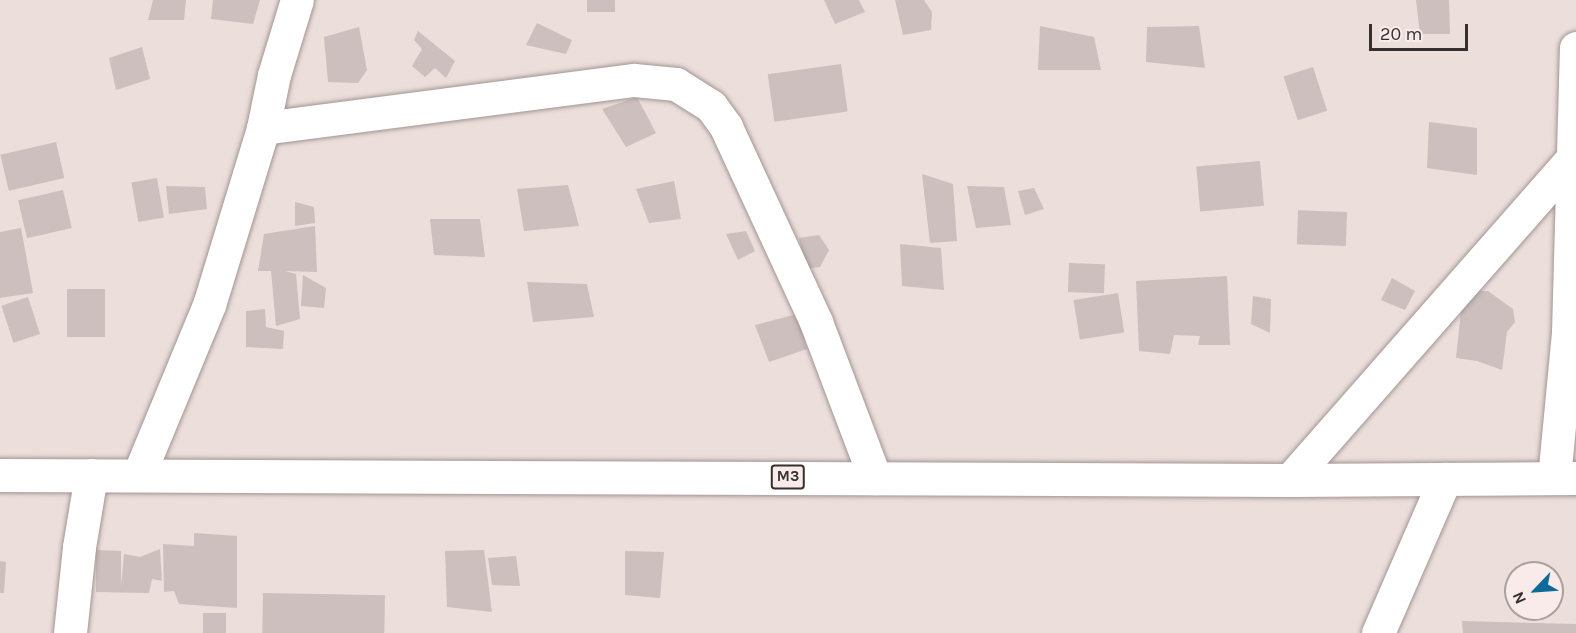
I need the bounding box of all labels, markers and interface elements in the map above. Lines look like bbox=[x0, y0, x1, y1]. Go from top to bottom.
scale bar bbox=[1372, 12, 1471, 50]
text: 20 m bbox=[1380, 23, 1422, 45]
road number: M3 bbox=[770, 465, 806, 489]
north arrow bbox=[1504, 561, 1564, 621]
text: N bbox=[1508, 589, 1530, 607]

